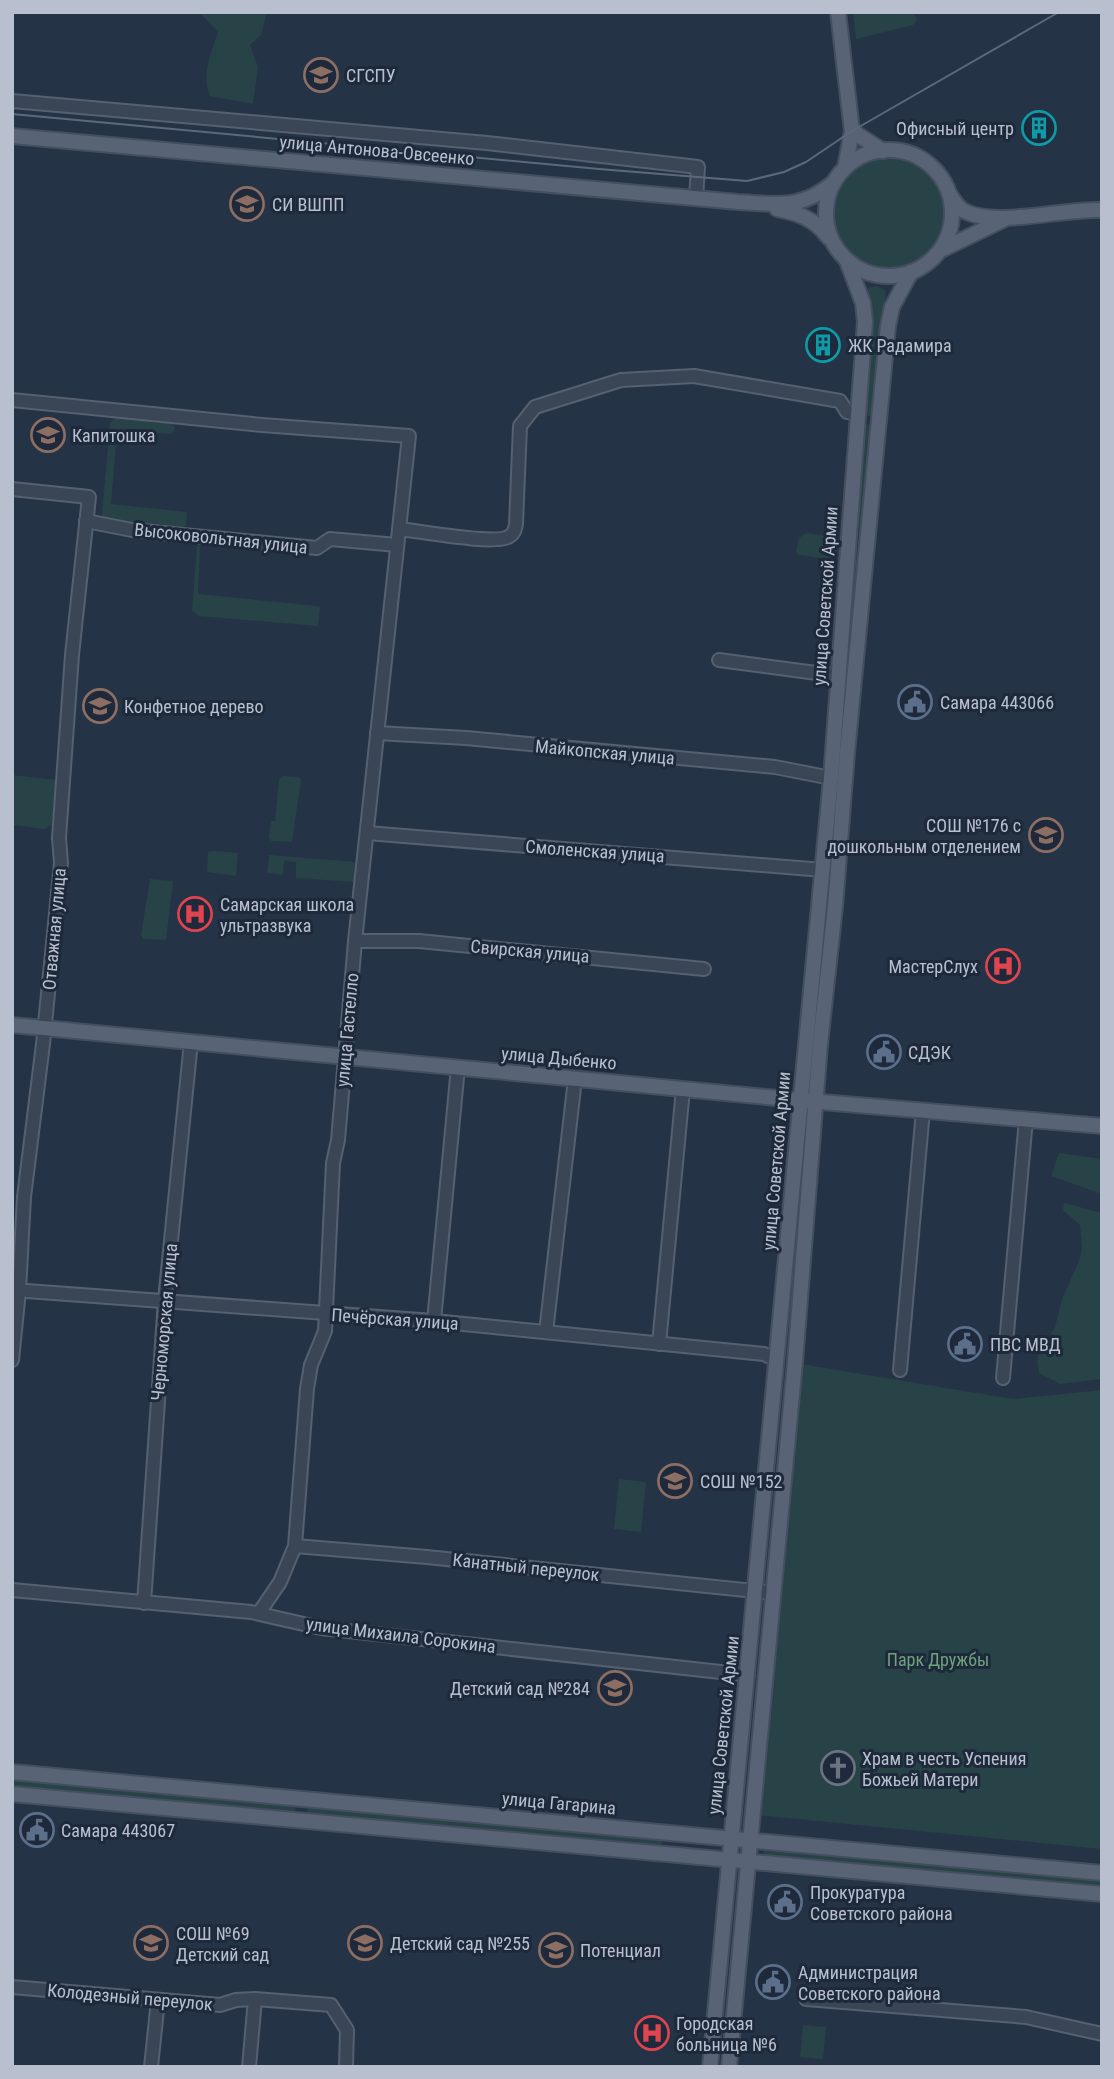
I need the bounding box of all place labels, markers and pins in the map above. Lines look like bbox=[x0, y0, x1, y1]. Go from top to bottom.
school or university icon: СГСПУ bbox=[302, 56, 340, 94]
place label: СГСПУ bbox=[346, 65, 396, 86]
building icon: Офисный центр bbox=[1020, 109, 1058, 147]
place label: Офисный центр bbox=[896, 118, 1014, 139]
school or university icon: СИ ВШПП bbox=[228, 185, 266, 223]
place label: СИ ВШПП bbox=[272, 194, 344, 215]
building icon: ЖК Радамира bbox=[804, 326, 842, 364]
place label: ЖК Радамира bbox=[848, 335, 952, 356]
school or university icon: Капитошка bbox=[29, 416, 67, 454]
place label: Капитошка bbox=[72, 425, 155, 446]
public building icon: Самара 443066 bbox=[896, 683, 934, 721]
school or university icon: Конфетное дерево bbox=[81, 687, 119, 725]
place label: Самара 443066 bbox=[940, 692, 1054, 713]
place label: Конфетное дерево bbox=[124, 696, 264, 717]
place label: СОШ №176 с дошкольным отделением bbox=[827, 815, 1021, 857]
school or university icon: СОШ №176 с дошкольным отделением bbox=[1027, 816, 1065, 854]
place label: Самарская школа ультразвука bbox=[220, 894, 354, 936]
hospital icon: Самарская школа ультразвука bbox=[176, 895, 214, 933]
hospital icon: МастерСлух bbox=[984, 947, 1022, 985]
place label: МастерСлух bbox=[888, 956, 978, 977]
public building icon: СДЭК bbox=[865, 1033, 903, 1071]
place label: СДЭК bbox=[908, 1042, 951, 1063]
public building icon: ПВС МВД bbox=[946, 1325, 984, 1363]
place label: ПВС МВД bbox=[990, 1334, 1061, 1355]
school or university icon: СОШ №152 bbox=[656, 1462, 694, 1500]
place label: СОШ №152 bbox=[700, 1471, 783, 1492]
school or university icon: Детский сад №284 bbox=[596, 1669, 634, 1707]
place label: Детский сад №284 bbox=[450, 1678, 590, 1699]
place label: Храм в честь Успения Божьей Матери bbox=[862, 1748, 1026, 1790]
church icon: Храм в честь Успения Божьей Матери bbox=[819, 1749, 857, 1787]
public building icon: Самара 443067 bbox=[18, 1811, 56, 1849]
place label: Самара 443067 bbox=[61, 1820, 175, 1841]
place label: Прокуратура Советского района bbox=[810, 1882, 953, 1924]
public building icon: Прокуратура Советского района bbox=[766, 1883, 804, 1921]
place label: СОШ №69 Детский сад bbox=[176, 1923, 270, 1965]
school or university icon: СОШ №69 Детский сад bbox=[132, 1924, 170, 1962]
school or university icon: Детский сад №255 bbox=[346, 1924, 384, 1962]
school or university icon: Потенциал bbox=[537, 1931, 575, 1969]
place label: Детский сад №255 bbox=[390, 1933, 530, 1954]
place label: Потенциал bbox=[580, 1940, 661, 1961]
place label: Администрация Советского района bbox=[798, 1962, 941, 2004]
public building icon: Администрация Советского района bbox=[754, 1963, 792, 2001]
place label: Городская больница №6 bbox=[676, 2013, 777, 2055]
hospital icon: Городская больница №6 bbox=[633, 2014, 671, 2052]

